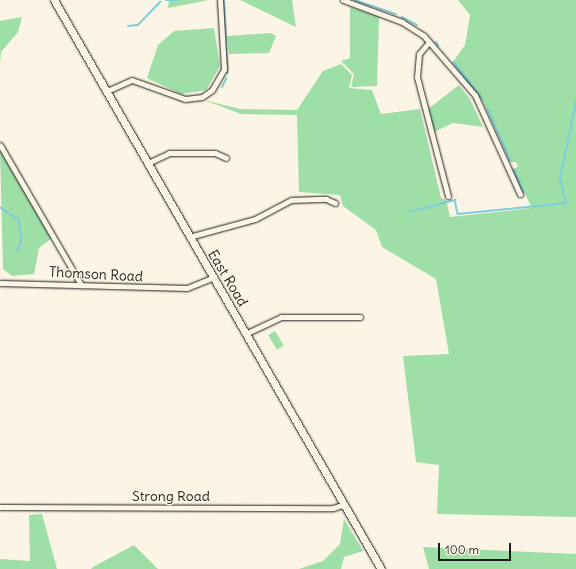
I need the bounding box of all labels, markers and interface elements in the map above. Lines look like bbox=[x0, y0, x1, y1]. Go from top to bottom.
street label: East Road bbox=[205, 247, 251, 309]
street label: Thomson Road bbox=[49, 263, 143, 285]
street label: Strong Road bbox=[132, 488, 210, 504]
scale bar bbox=[440, 535, 513, 561]
text: 100 m bbox=[445, 542, 479, 557]

